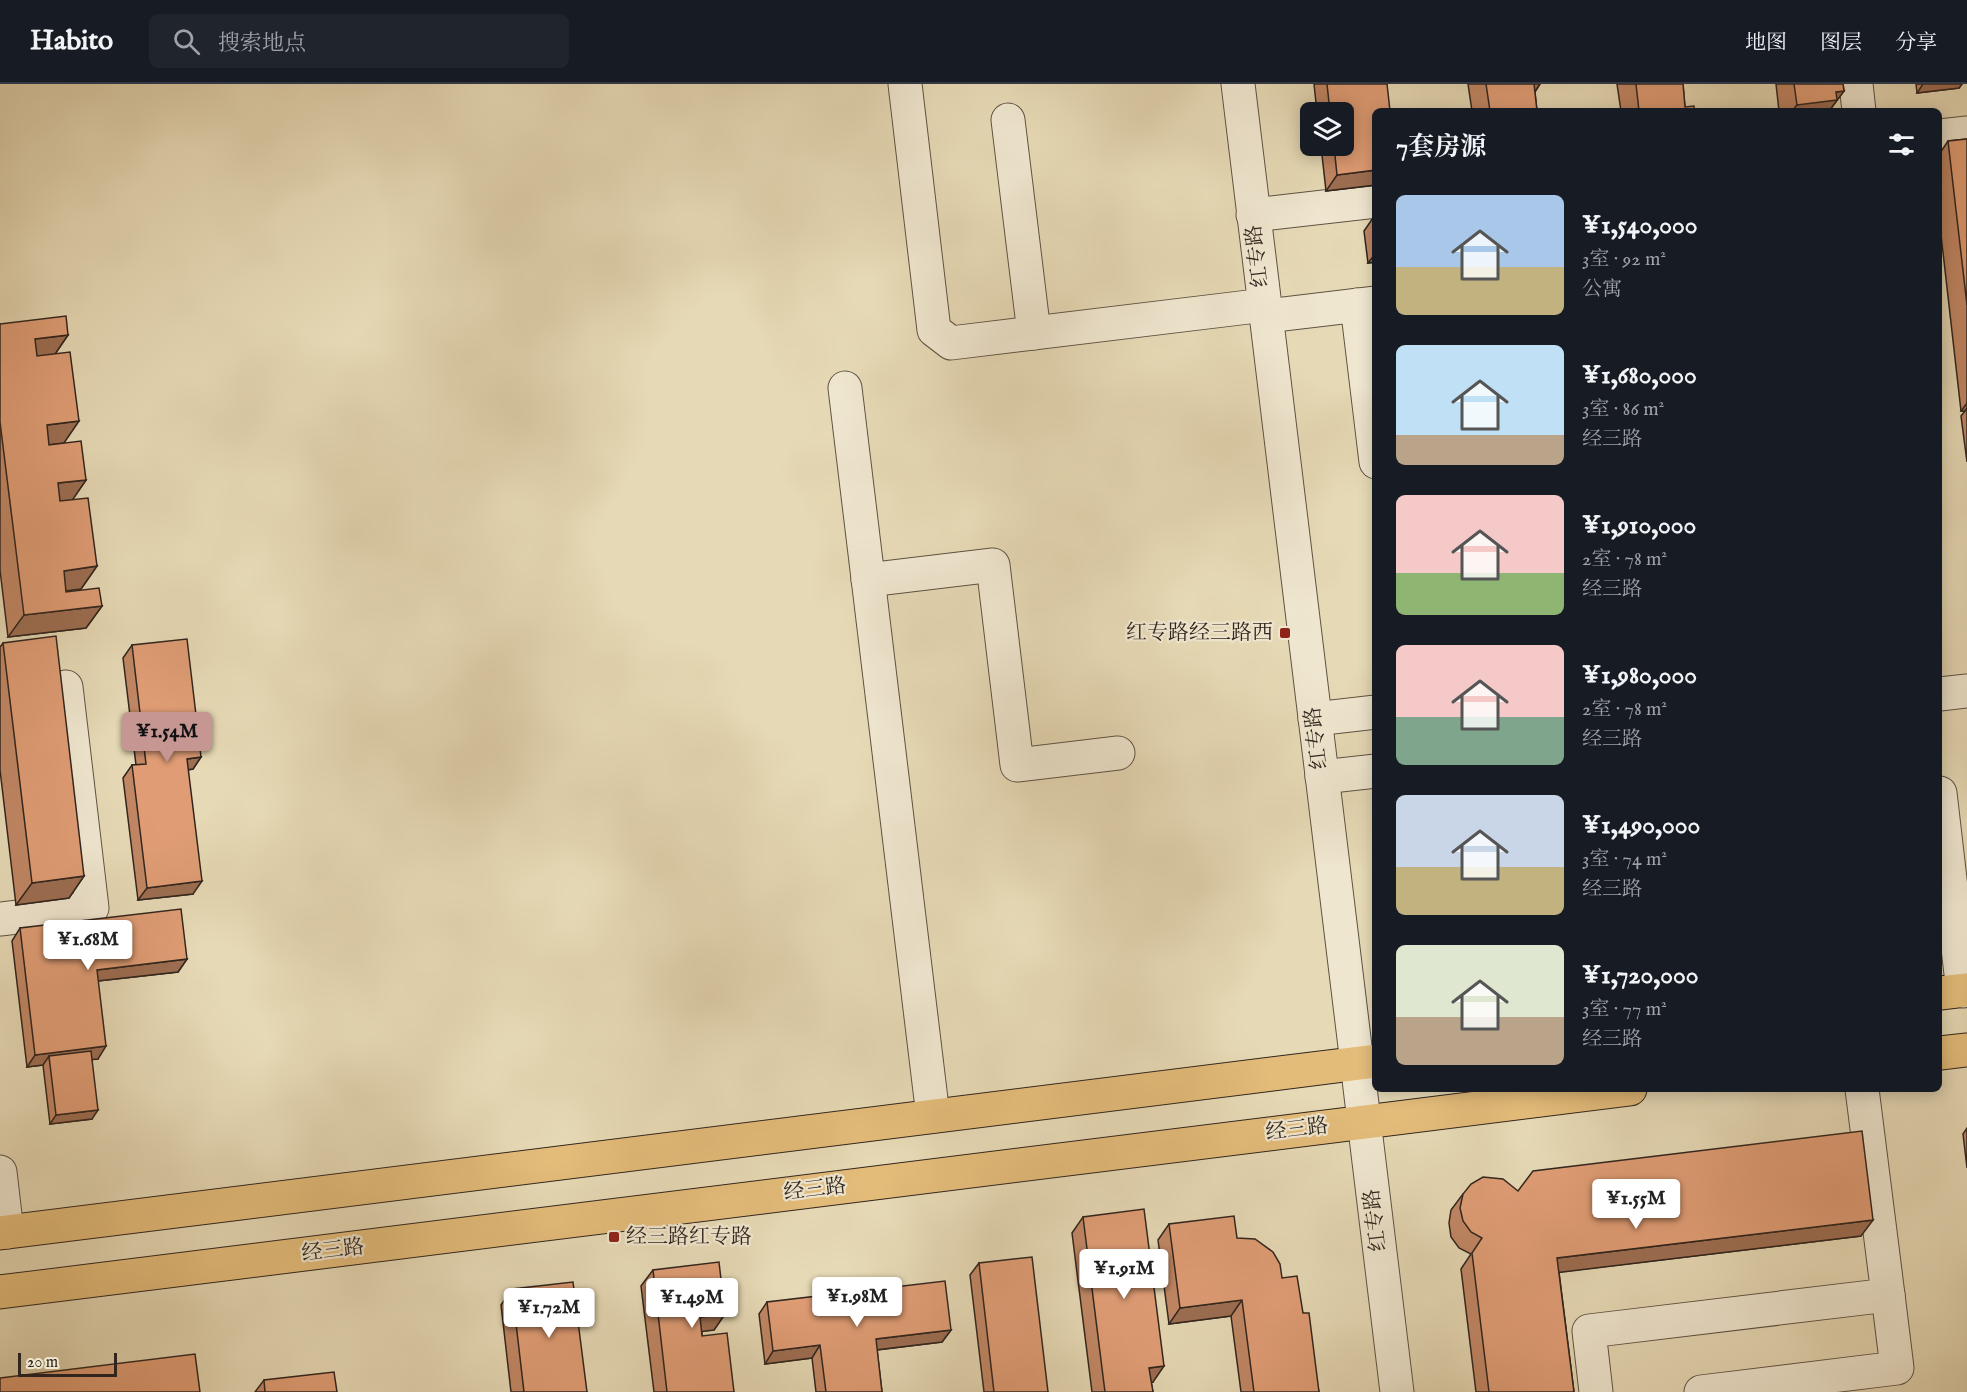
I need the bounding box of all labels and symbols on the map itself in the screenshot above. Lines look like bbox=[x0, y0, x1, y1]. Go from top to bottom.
street label: 红专路 bbox=[1241, 223, 1275, 289]
place label: 红专路经三路西 bbox=[1126, 620, 1273, 647]
marker: 红专路经三路西 bbox=[1278, 626, 1292, 640]
street label: 红专路 bbox=[1300, 705, 1334, 771]
pin: ¥1.54M bbox=[118, 712, 216, 763]
pin: ¥1.68M bbox=[39, 920, 137, 971]
street label: 经三路 bbox=[1264, 1113, 1330, 1147]
street label: 经三路 bbox=[782, 1173, 848, 1207]
pin: ¥1.55M bbox=[1587, 1179, 1685, 1230]
street label: 红专路 bbox=[1359, 1187, 1393, 1253]
place label: 经三路红专路 bbox=[626, 1224, 752, 1251]
marker: 经三路红专路 bbox=[607, 1230, 621, 1244]
street label: 经三路 bbox=[300, 1234, 366, 1268]
pin: ¥1.91M bbox=[1075, 1249, 1173, 1300]
pin: ¥1.98M bbox=[808, 1277, 906, 1328]
pin: ¥1.49M bbox=[643, 1278, 741, 1329]
pin: ¥1.72M bbox=[500, 1288, 598, 1339]
scale bar bbox=[18, 1350, 117, 1378]

